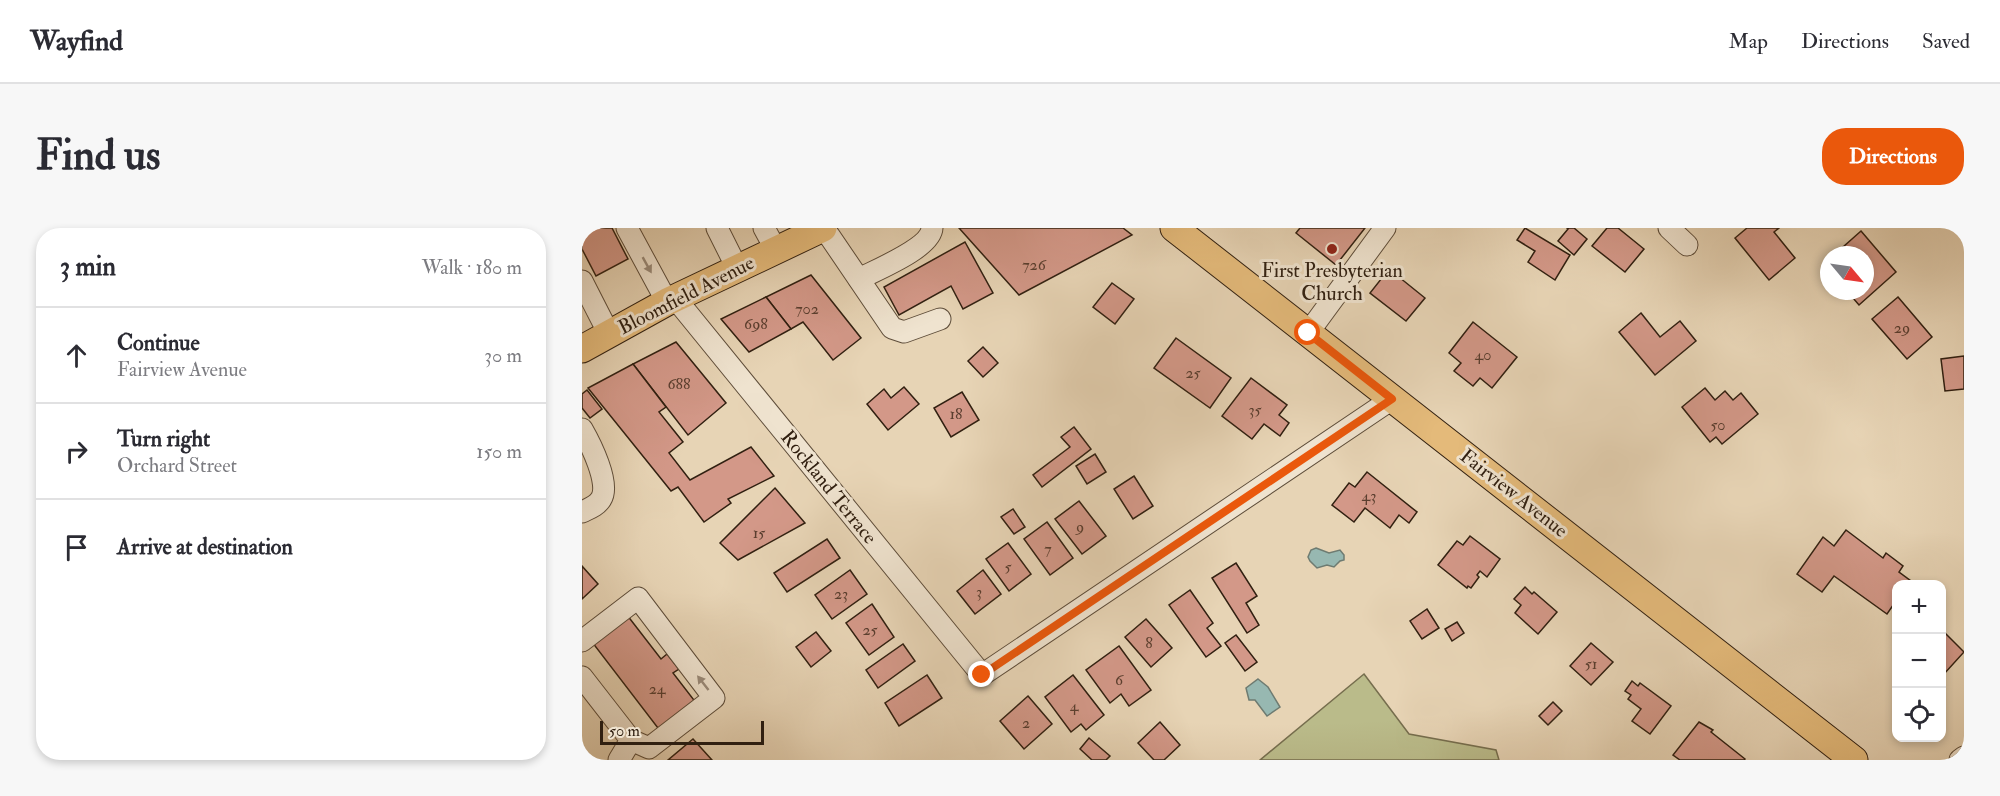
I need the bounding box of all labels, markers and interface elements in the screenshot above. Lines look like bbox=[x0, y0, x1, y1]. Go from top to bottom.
text: Wayfind bbox=[30, 24, 123, 59]
text: Map bbox=[1728, 28, 1768, 55]
text: Directions bbox=[1801, 28, 1889, 55]
text: Saved bbox=[1922, 28, 1970, 55]
button: Directions bbox=[1822, 128, 1964, 185]
text: Find us bbox=[36, 130, 160, 182]
marker: First Presbyterian Church bbox=[1325, 242, 1339, 256]
north arrow bbox=[1820, 246, 1874, 300]
street label: Bloomfield Avenue bbox=[614, 250, 758, 340]
text: 3 min bbox=[60, 251, 116, 283]
text: Walk · 180 m bbox=[422, 255, 522, 280]
house number: 726 bbox=[1022, 255, 1047, 275]
one-way arrow bbox=[642, 257, 652, 274]
place label: First Presbyterian Church bbox=[1261, 258, 1403, 306]
house number: 702 bbox=[795, 299, 819, 319]
house number: 698 bbox=[744, 314, 768, 334]
house number: 29 bbox=[1894, 318, 1910, 338]
route start bbox=[1294, 319, 1320, 345]
text: Continue bbox=[117, 329, 200, 357]
icon: ahead bbox=[60, 339, 93, 372]
text: 30 m bbox=[484, 343, 522, 368]
house number: 40 bbox=[1475, 345, 1491, 365]
text: Fairview Avenue bbox=[117, 357, 247, 382]
house number: 25 bbox=[1185, 363, 1201, 383]
house number: 688 bbox=[667, 374, 691, 394]
house number: 35 bbox=[1248, 400, 1262, 420]
house number: 18 bbox=[949, 404, 963, 424]
house number: 50 bbox=[1710, 415, 1726, 435]
text: Turn right bbox=[117, 425, 210, 453]
street label: Rockland Terrace bbox=[775, 425, 883, 549]
icon: right bbox=[60, 435, 93, 468]
text: 150 m bbox=[476, 439, 522, 464]
street label: Fairview Avenue bbox=[1455, 443, 1573, 543]
text: Orchard Street bbox=[117, 453, 237, 478]
house number: 43 bbox=[1362, 486, 1376, 506]
house number: 9 bbox=[1075, 517, 1084, 537]
house number: 15 bbox=[753, 523, 765, 543]
icon: arrive bbox=[60, 531, 93, 564]
text: Arrive at destination bbox=[117, 533, 293, 561]
house number: 7 bbox=[1044, 539, 1052, 559]
house number: 5 bbox=[1004, 557, 1012, 577]
map controls bbox=[1892, 580, 1946, 742]
button: + bbox=[1892, 580, 1946, 634]
house number: 3 bbox=[976, 582, 982, 602]
house number: 23 bbox=[834, 584, 848, 604]
house number: 25 bbox=[862, 620, 878, 640]
house number: 8 bbox=[1145, 633, 1153, 653]
button: − bbox=[1892, 634, 1946, 688]
house number: 51 bbox=[1585, 654, 1597, 674]
route end bbox=[968, 661, 994, 687]
house number: 6 bbox=[1115, 670, 1124, 690]
one-way arrow bbox=[697, 675, 709, 690]
house number: 24 bbox=[649, 679, 667, 699]
button: locate bbox=[1892, 688, 1946, 742]
house number: 4 bbox=[1070, 696, 1080, 716]
house number: 2 bbox=[1022, 713, 1030, 733]
scale bar bbox=[600, 718, 764, 746]
text: 50 m bbox=[609, 721, 640, 741]

